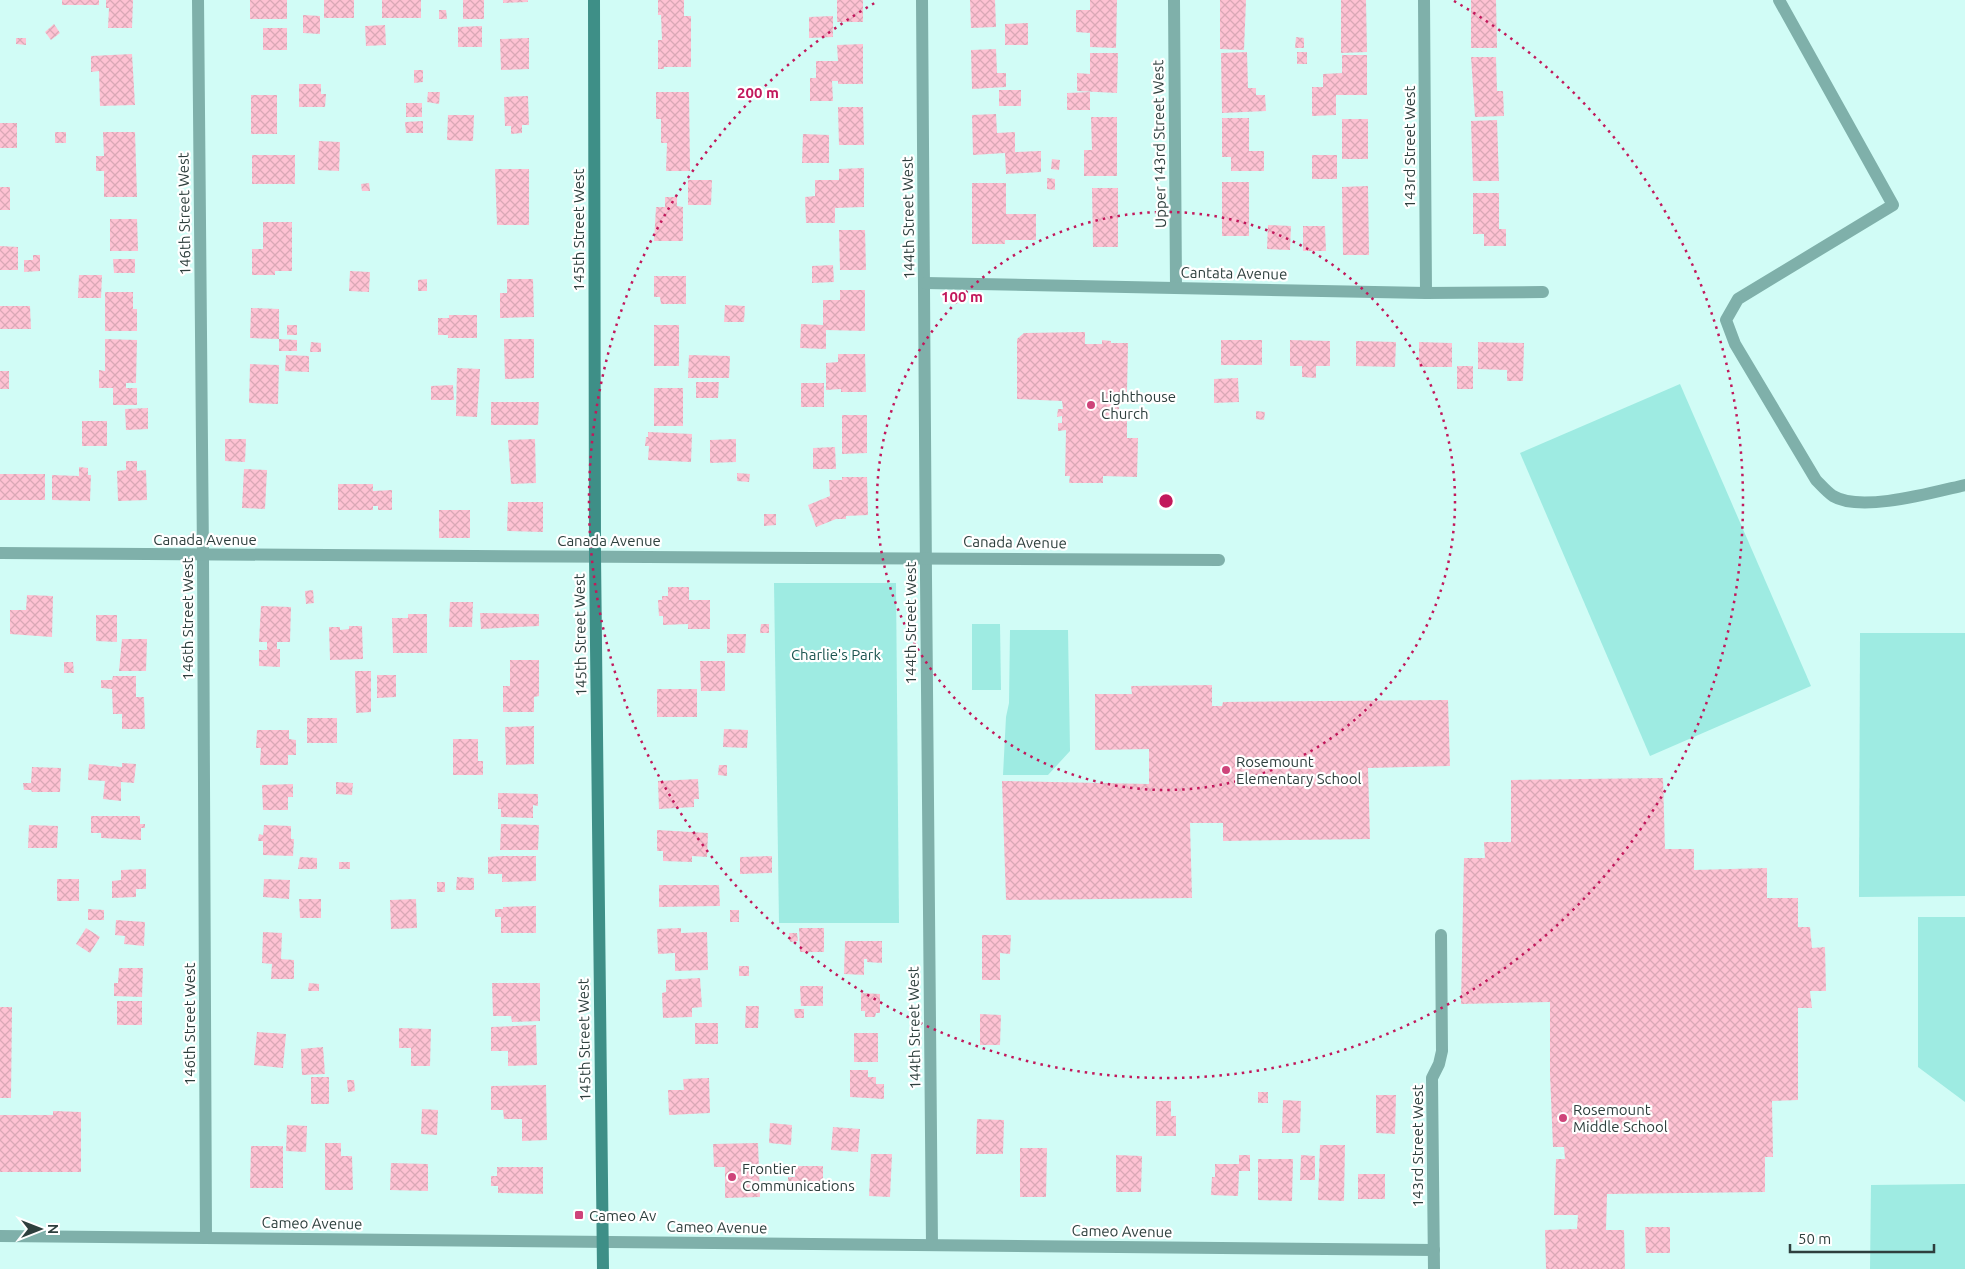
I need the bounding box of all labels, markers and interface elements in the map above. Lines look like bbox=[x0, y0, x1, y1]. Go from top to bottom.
street label: Upper 143rd Street West bbox=[1149, 60, 1169, 228]
text: 200 m bbox=[737, 84, 779, 101]
street label: 143rd Street West bbox=[1401, 85, 1418, 208]
street label: 146th Street West bbox=[174, 152, 194, 276]
street label: 144th Street West bbox=[898, 156, 918, 280]
street label: 145th Street West bbox=[570, 168, 587, 291]
street label: Cantata Avenue bbox=[1181, 264, 1287, 282]
text: 100 m bbox=[941, 288, 983, 305]
place label: Lighthouse Church bbox=[1101, 388, 1176, 422]
marker: Lighthouse Church bbox=[1085, 399, 1097, 411]
centre of rings bbox=[1157, 492, 1175, 510]
street label: Canada Avenue bbox=[153, 531, 257, 548]
street label: Canada Avenue bbox=[557, 532, 661, 549]
street label: Canada Avenue bbox=[963, 533, 1067, 551]
street label: 146th Street West bbox=[179, 557, 196, 680]
street label: 144th Street West bbox=[902, 561, 919, 684]
street label: 145th Street West bbox=[570, 573, 590, 697]
park label: Charlie's Park bbox=[791, 646, 882, 663]
place label: Rosemount Elementary School bbox=[1236, 753, 1362, 787]
marker: Rosemount Elementary School bbox=[1220, 764, 1232, 776]
street label: 146th Street West bbox=[181, 962, 198, 1085]
street label: 144th Street West bbox=[904, 966, 924, 1090]
street label: 145th Street West bbox=[574, 978, 594, 1102]
street label: 143rd Street West bbox=[1409, 1084, 1426, 1207]
place label: Rosemount Middle School bbox=[1573, 1101, 1668, 1135]
marker: Rosemount Middle School bbox=[1557, 1112, 1569, 1124]
place label: Frontier Communications bbox=[742, 1160, 855, 1194]
marker: Frontier Communications bbox=[726, 1171, 738, 1183]
north arrow bbox=[15, 1204, 65, 1254]
place label: Cameo Av bbox=[589, 1207, 657, 1224]
marker: Cameo Av bbox=[573, 1209, 585, 1221]
street label: Cameo Avenue bbox=[261, 1214, 363, 1232]
street label: Cameo Avenue bbox=[666, 1218, 768, 1236]
street label: Cameo Avenue bbox=[1071, 1222, 1173, 1240]
scale bar bbox=[1790, 1222, 1934, 1254]
text: N bbox=[45, 1224, 61, 1234]
text: 50 m bbox=[1798, 1230, 1831, 1247]

